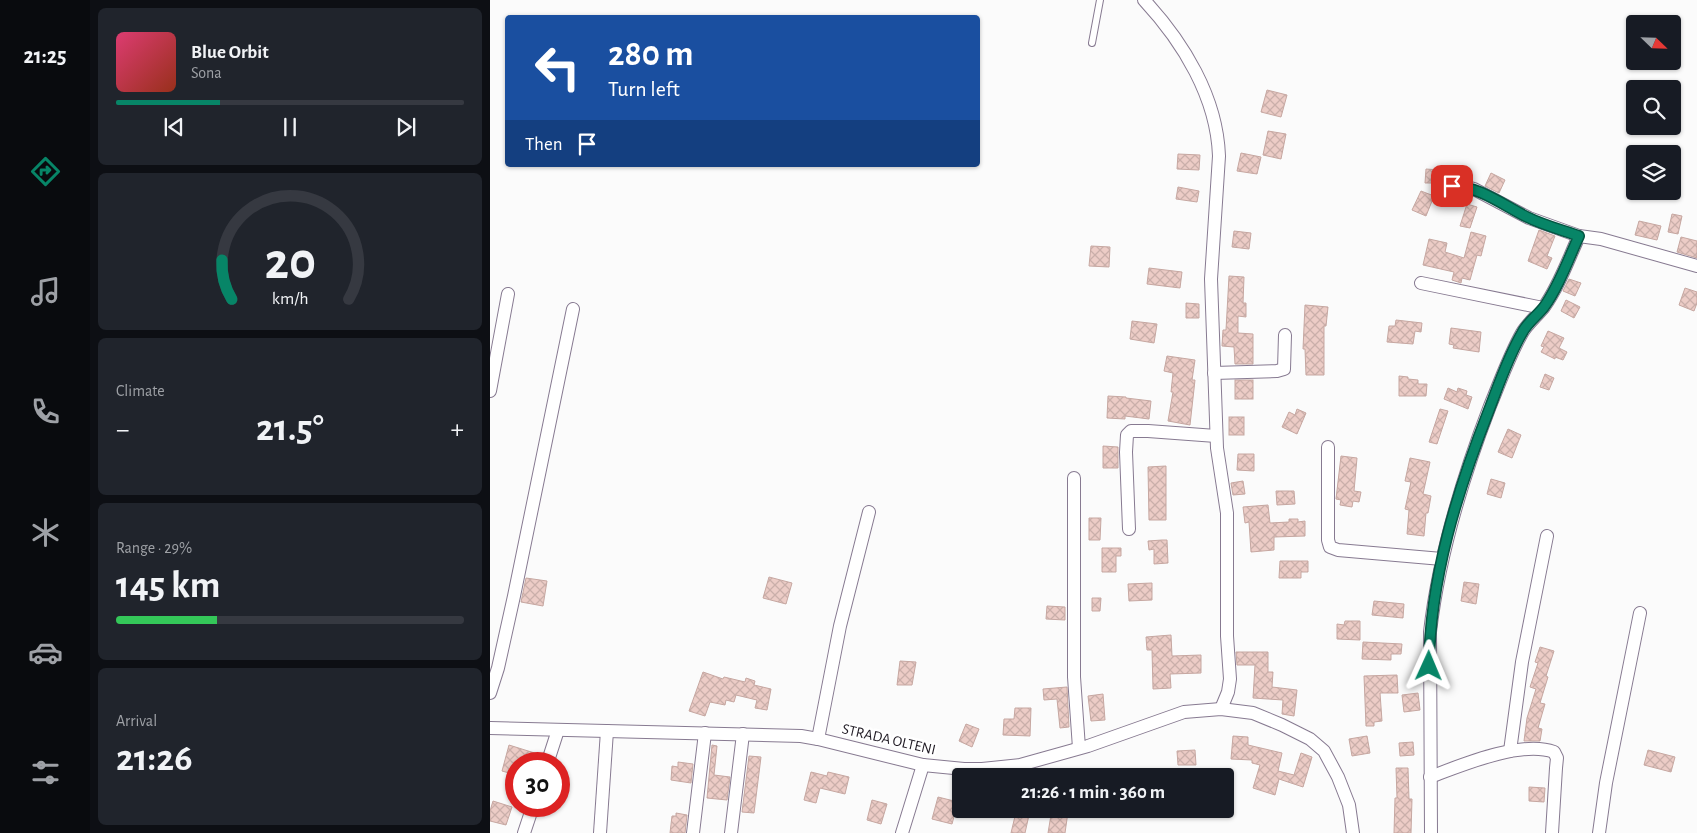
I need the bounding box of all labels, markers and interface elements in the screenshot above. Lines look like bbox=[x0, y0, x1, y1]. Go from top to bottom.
north arrow bbox=[1626, 15, 1681, 70]
map controls bbox=[1626, 15, 1681, 200]
icon: left bbox=[525, 35, 590, 100]
text: 280 m bbox=[608, 37, 694, 72]
text: Blue Orbit bbox=[191, 43, 269, 62]
text: 21:25 bbox=[23, 45, 67, 67]
text: Sona bbox=[191, 65, 222, 81]
text: Turn left bbox=[608, 78, 680, 100]
button: search bbox=[1626, 80, 1681, 135]
icon: previous bbox=[160, 113, 188, 141]
icon: pause bbox=[276, 113, 304, 141]
icon: next bbox=[392, 113, 420, 141]
icon: arrive bbox=[573, 130, 601, 158]
text: Then bbox=[525, 135, 563, 154]
button: layers bbox=[1626, 145, 1681, 200]
icon: directions bbox=[28, 154, 63, 189]
pin bbox=[1431, 165, 1473, 207]
icon: arrive bbox=[1438, 172, 1466, 200]
text: 20 bbox=[264, 236, 316, 288]
icon: music bbox=[28, 274, 63, 309]
text: km/h bbox=[272, 290, 308, 308]
text: Climate bbox=[116, 383, 165, 399]
icon: phone bbox=[28, 394, 63, 429]
text: 21.5° bbox=[256, 410, 324, 448]
text: − bbox=[116, 416, 129, 444]
text: + bbox=[451, 416, 464, 444]
icon: climate bbox=[28, 515, 63, 550]
text: Range · 29% bbox=[116, 540, 192, 556]
text: 145 km bbox=[116, 567, 220, 605]
icon: car bbox=[28, 635, 63, 670]
position arrow bbox=[1402, 639, 1454, 691]
text: Arrival bbox=[116, 713, 157, 729]
street label: STRADA OLTENI bbox=[841, 721, 937, 758]
text: 21:26 bbox=[116, 740, 193, 778]
speed limit sign: 30 bbox=[505, 752, 570, 817]
icon: filters bbox=[28, 755, 63, 790]
text: 21:26 · 1 min · 360 m bbox=[1021, 783, 1165, 802]

